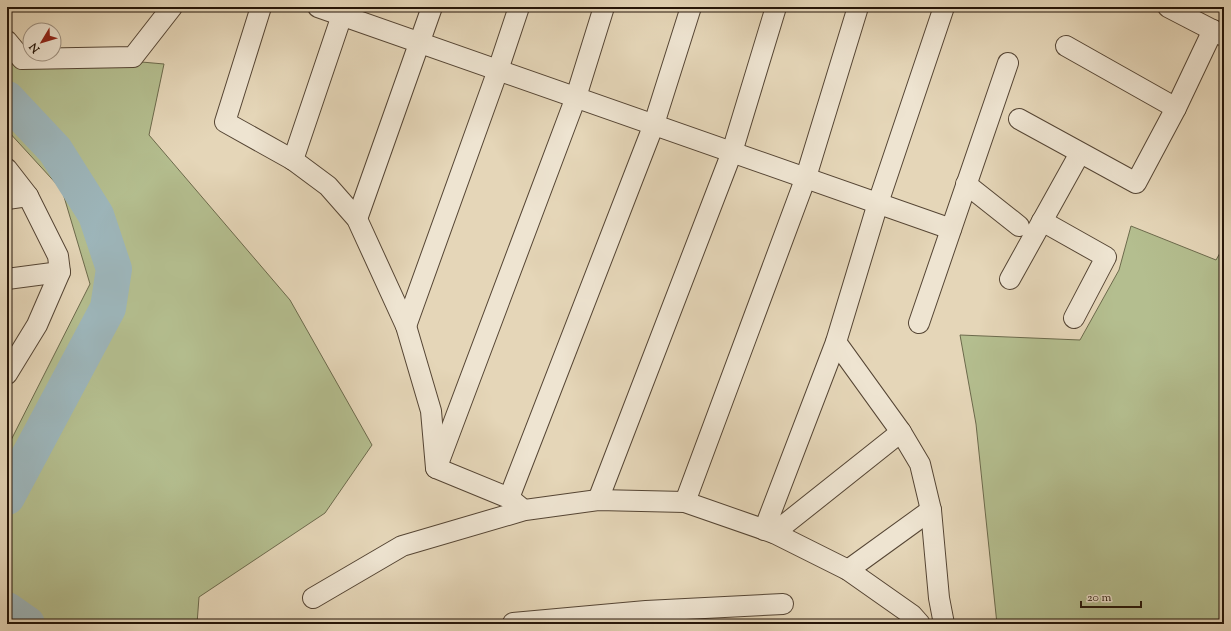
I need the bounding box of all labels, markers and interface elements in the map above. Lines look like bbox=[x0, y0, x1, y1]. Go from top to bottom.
north arrow bbox=[22, 22, 62, 62]
text: N bbox=[26, 39, 45, 57]
scale bar bbox=[1081, 583, 1141, 609]
text: 20 m bbox=[1087, 589, 1112, 607]

